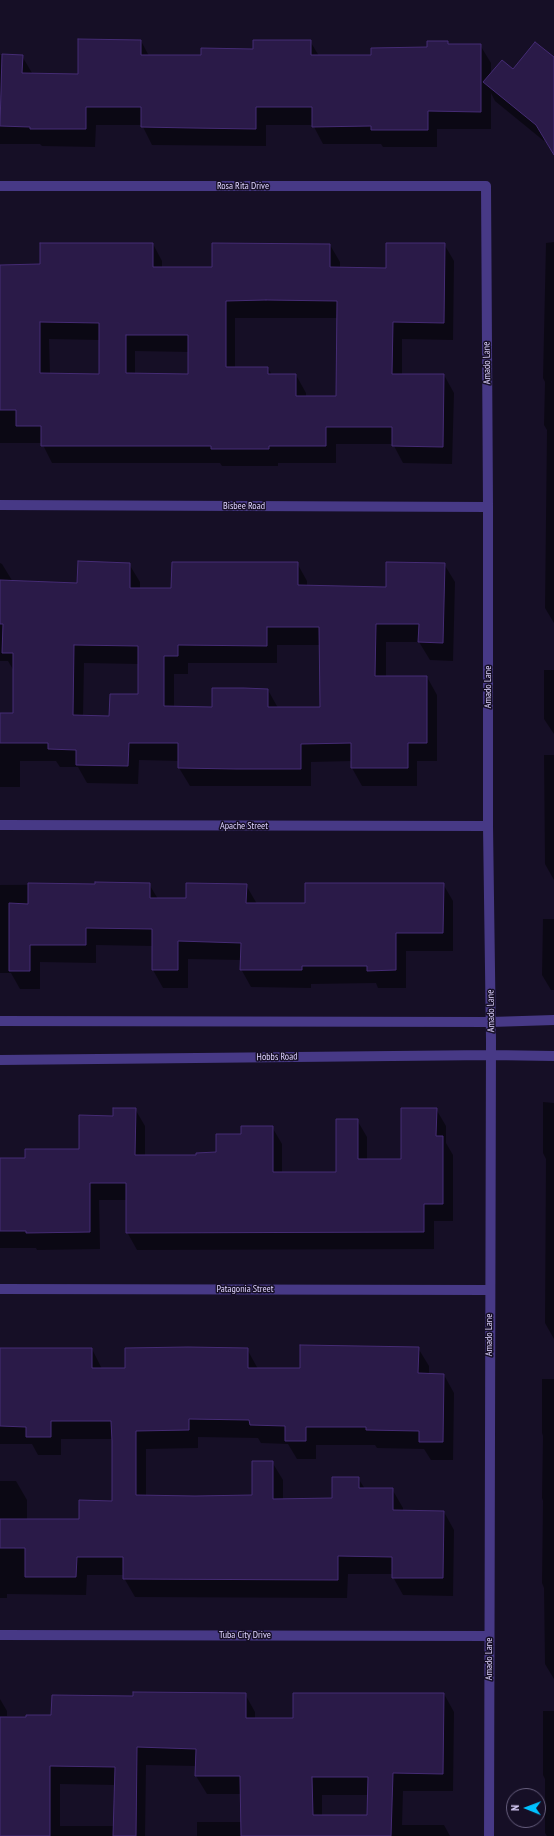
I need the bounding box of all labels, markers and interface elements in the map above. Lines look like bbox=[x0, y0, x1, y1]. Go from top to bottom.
street label: Rosa Rita Drive bbox=[217, 180, 269, 192]
street label: Amado Lane bbox=[481, 342, 493, 384]
street label: Bisbee Road bbox=[223, 500, 265, 512]
street label: Amado Lane bbox=[482, 666, 494, 708]
street label: Apache Street bbox=[220, 820, 268, 832]
street label: Amado Lane bbox=[485, 990, 497, 1032]
street label: Hobbs Road bbox=[256, 1051, 298, 1063]
street label: Patagonia Street bbox=[216, 1283, 274, 1295]
street label: Amado Lane bbox=[483, 1314, 495, 1356]
street label: Tuba City Drive bbox=[219, 1629, 271, 1641]
street label: Amado Lane bbox=[483, 1638, 495, 1680]
north arrow bbox=[506, 1788, 546, 1828]
text: N bbox=[508, 1805, 522, 1811]

